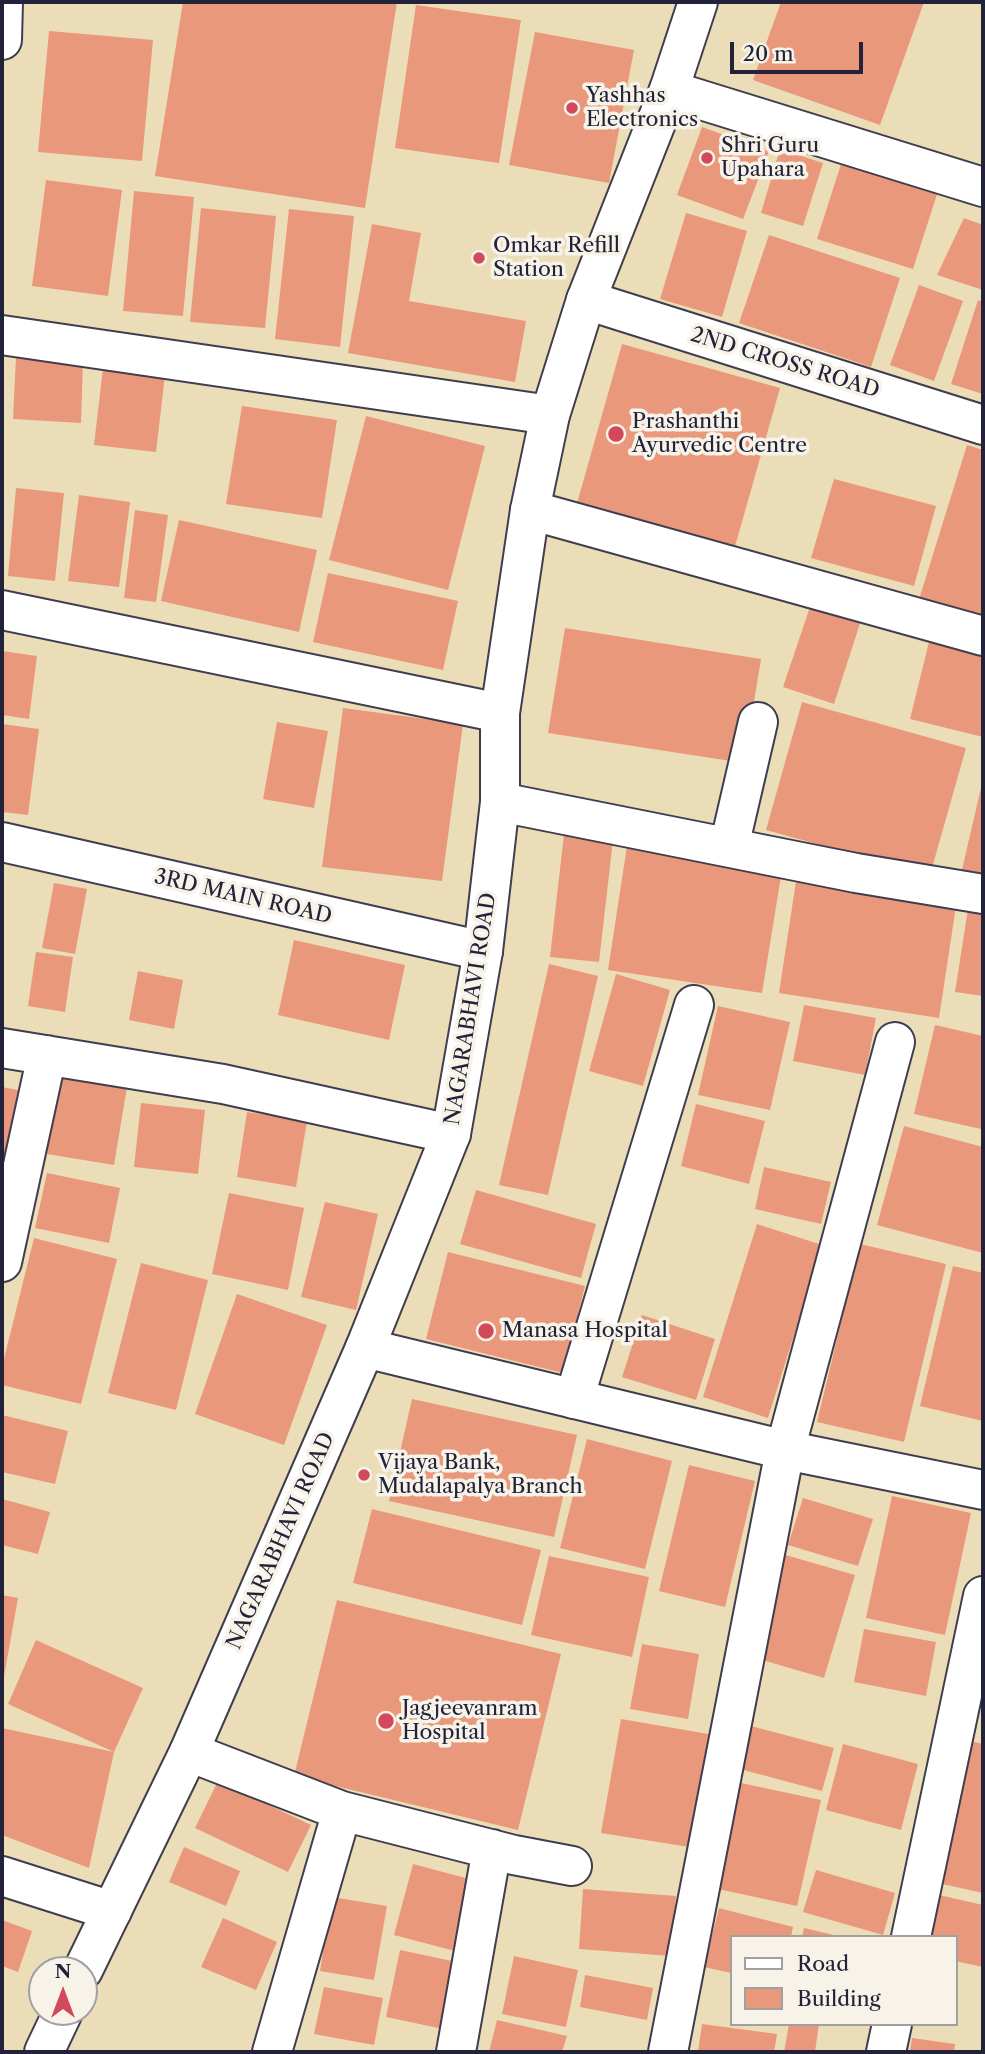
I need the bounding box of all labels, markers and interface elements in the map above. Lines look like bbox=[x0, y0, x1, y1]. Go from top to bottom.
scale bar bbox=[733, 28, 866, 72]
text: 20 m bbox=[743, 41, 794, 66]
place label: Yashhas Electronics bbox=[586, 83, 698, 133]
marker: Yashhas Electronics bbox=[564, 100, 580, 116]
place label: Shri Guru Upahara bbox=[721, 133, 819, 183]
marker: Shri Guru Upahara bbox=[699, 150, 715, 166]
place label: Omkar Refill Station bbox=[493, 233, 620, 283]
marker: Omkar Refill Station bbox=[471, 250, 487, 266]
street label: 2ND CROSS ROAD bbox=[688, 322, 882, 404]
place label: Prashanthi Ayurvedic Centre bbox=[632, 409, 807, 459]
marker: Prashanthi Ayurvedic Centre bbox=[606, 424, 626, 444]
street label: 3RD MAIN ROAD bbox=[152, 864, 334, 930]
street label: NAGARABHAVI ROAD bbox=[440, 891, 502, 1127]
place label: Manasa Hospital bbox=[502, 1318, 668, 1344]
marker: Manasa Hospital bbox=[476, 1321, 496, 1341]
street label: NAGARABHAVI ROAD bbox=[222, 1429, 340, 1653]
place label: Vijaya Bank, Mudalapalya Branch bbox=[378, 1450, 583, 1500]
marker: Vijaya Bank, Mudalapalya Branch bbox=[356, 1467, 372, 1483]
place label: Jagjeevanram Hospital bbox=[402, 1696, 537, 1746]
marker: Jagjeevanram Hospital bbox=[376, 1711, 396, 1731]
legend bbox=[730, 1935, 957, 2026]
text: Road bbox=[797, 1951, 849, 1976]
north arrow bbox=[28, 1956, 98, 2026]
text: N bbox=[55, 1960, 71, 1983]
text: Building bbox=[797, 1986, 881, 2011]

